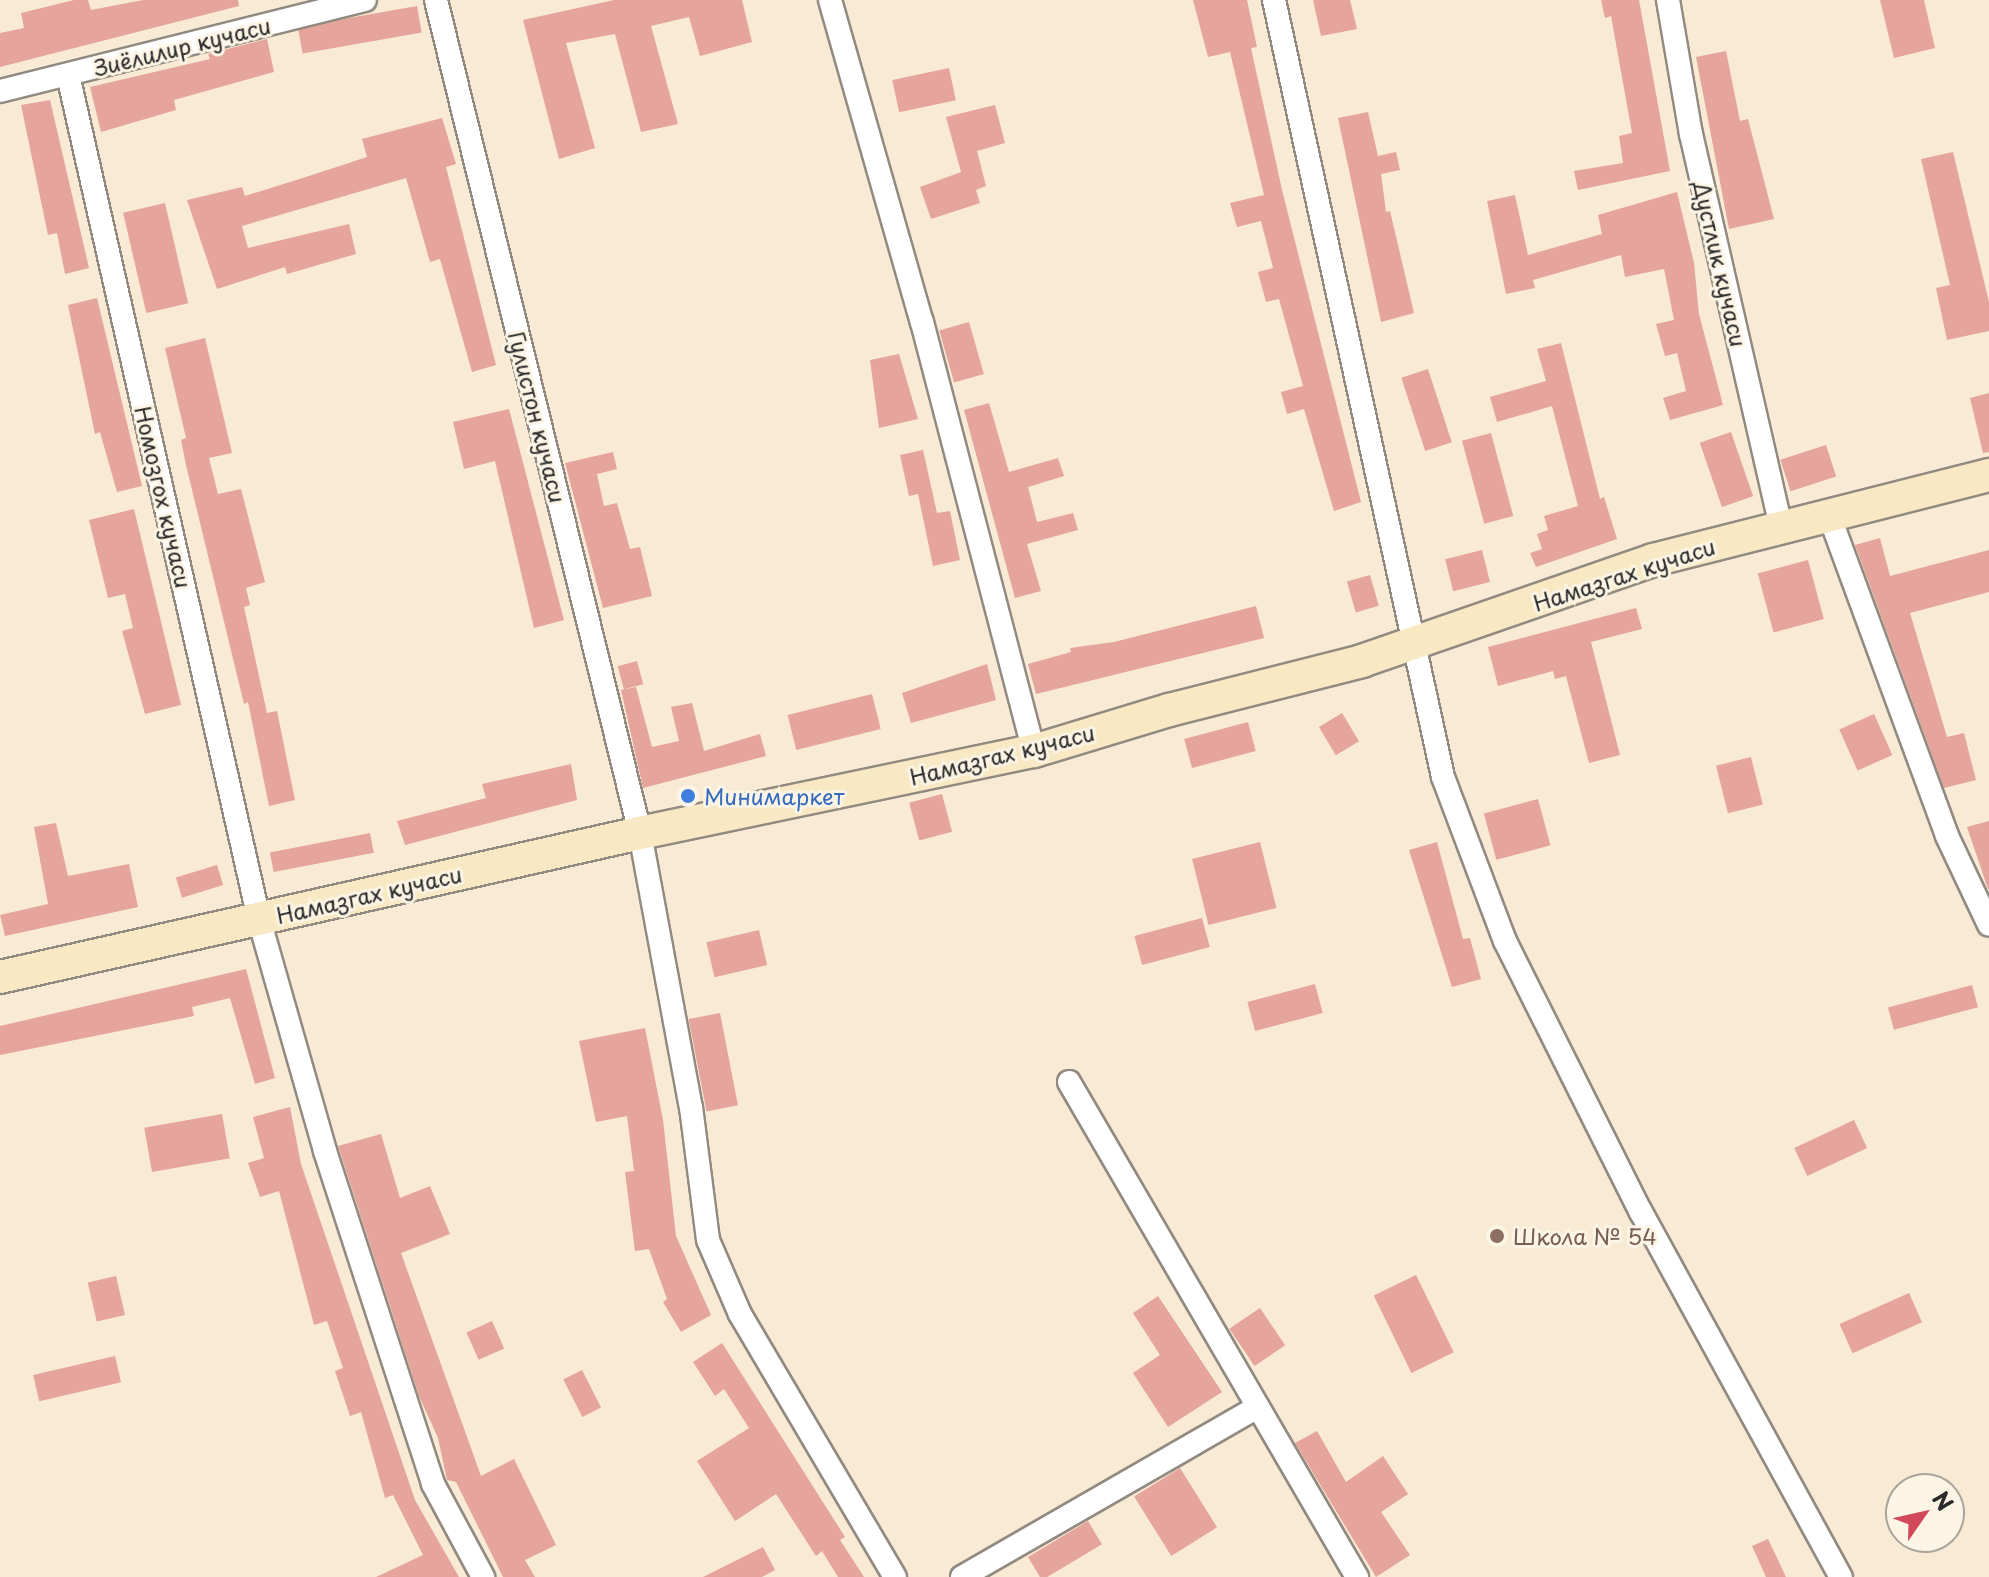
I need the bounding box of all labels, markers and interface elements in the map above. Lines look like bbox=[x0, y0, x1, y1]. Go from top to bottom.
street label: Зиёлилир кучаси bbox=[90, 11, 274, 81]
street label: Дустлик кучаси bbox=[1689, 178, 1753, 350]
street label: Гулистон кучаси bbox=[504, 328, 572, 506]
street label: Номозгох кучаси bbox=[130, 403, 198, 591]
street label: Намазгах кучаси bbox=[1529, 532, 1719, 616]
street label: Намазгах кучаси bbox=[906, 718, 1098, 790]
place label: Минимаркет bbox=[704, 783, 844, 809]
marker: Минимаркет bbox=[679, 787, 697, 805]
street label: Намазгах кучаси bbox=[273, 860, 465, 928]
place label: Школа № 54 bbox=[1513, 1223, 1657, 1249]
marker: Школа № 54 bbox=[1488, 1227, 1506, 1245]
north arrow bbox=[1885, 1473, 1965, 1553]
text: N bbox=[1925, 1484, 1962, 1517]

